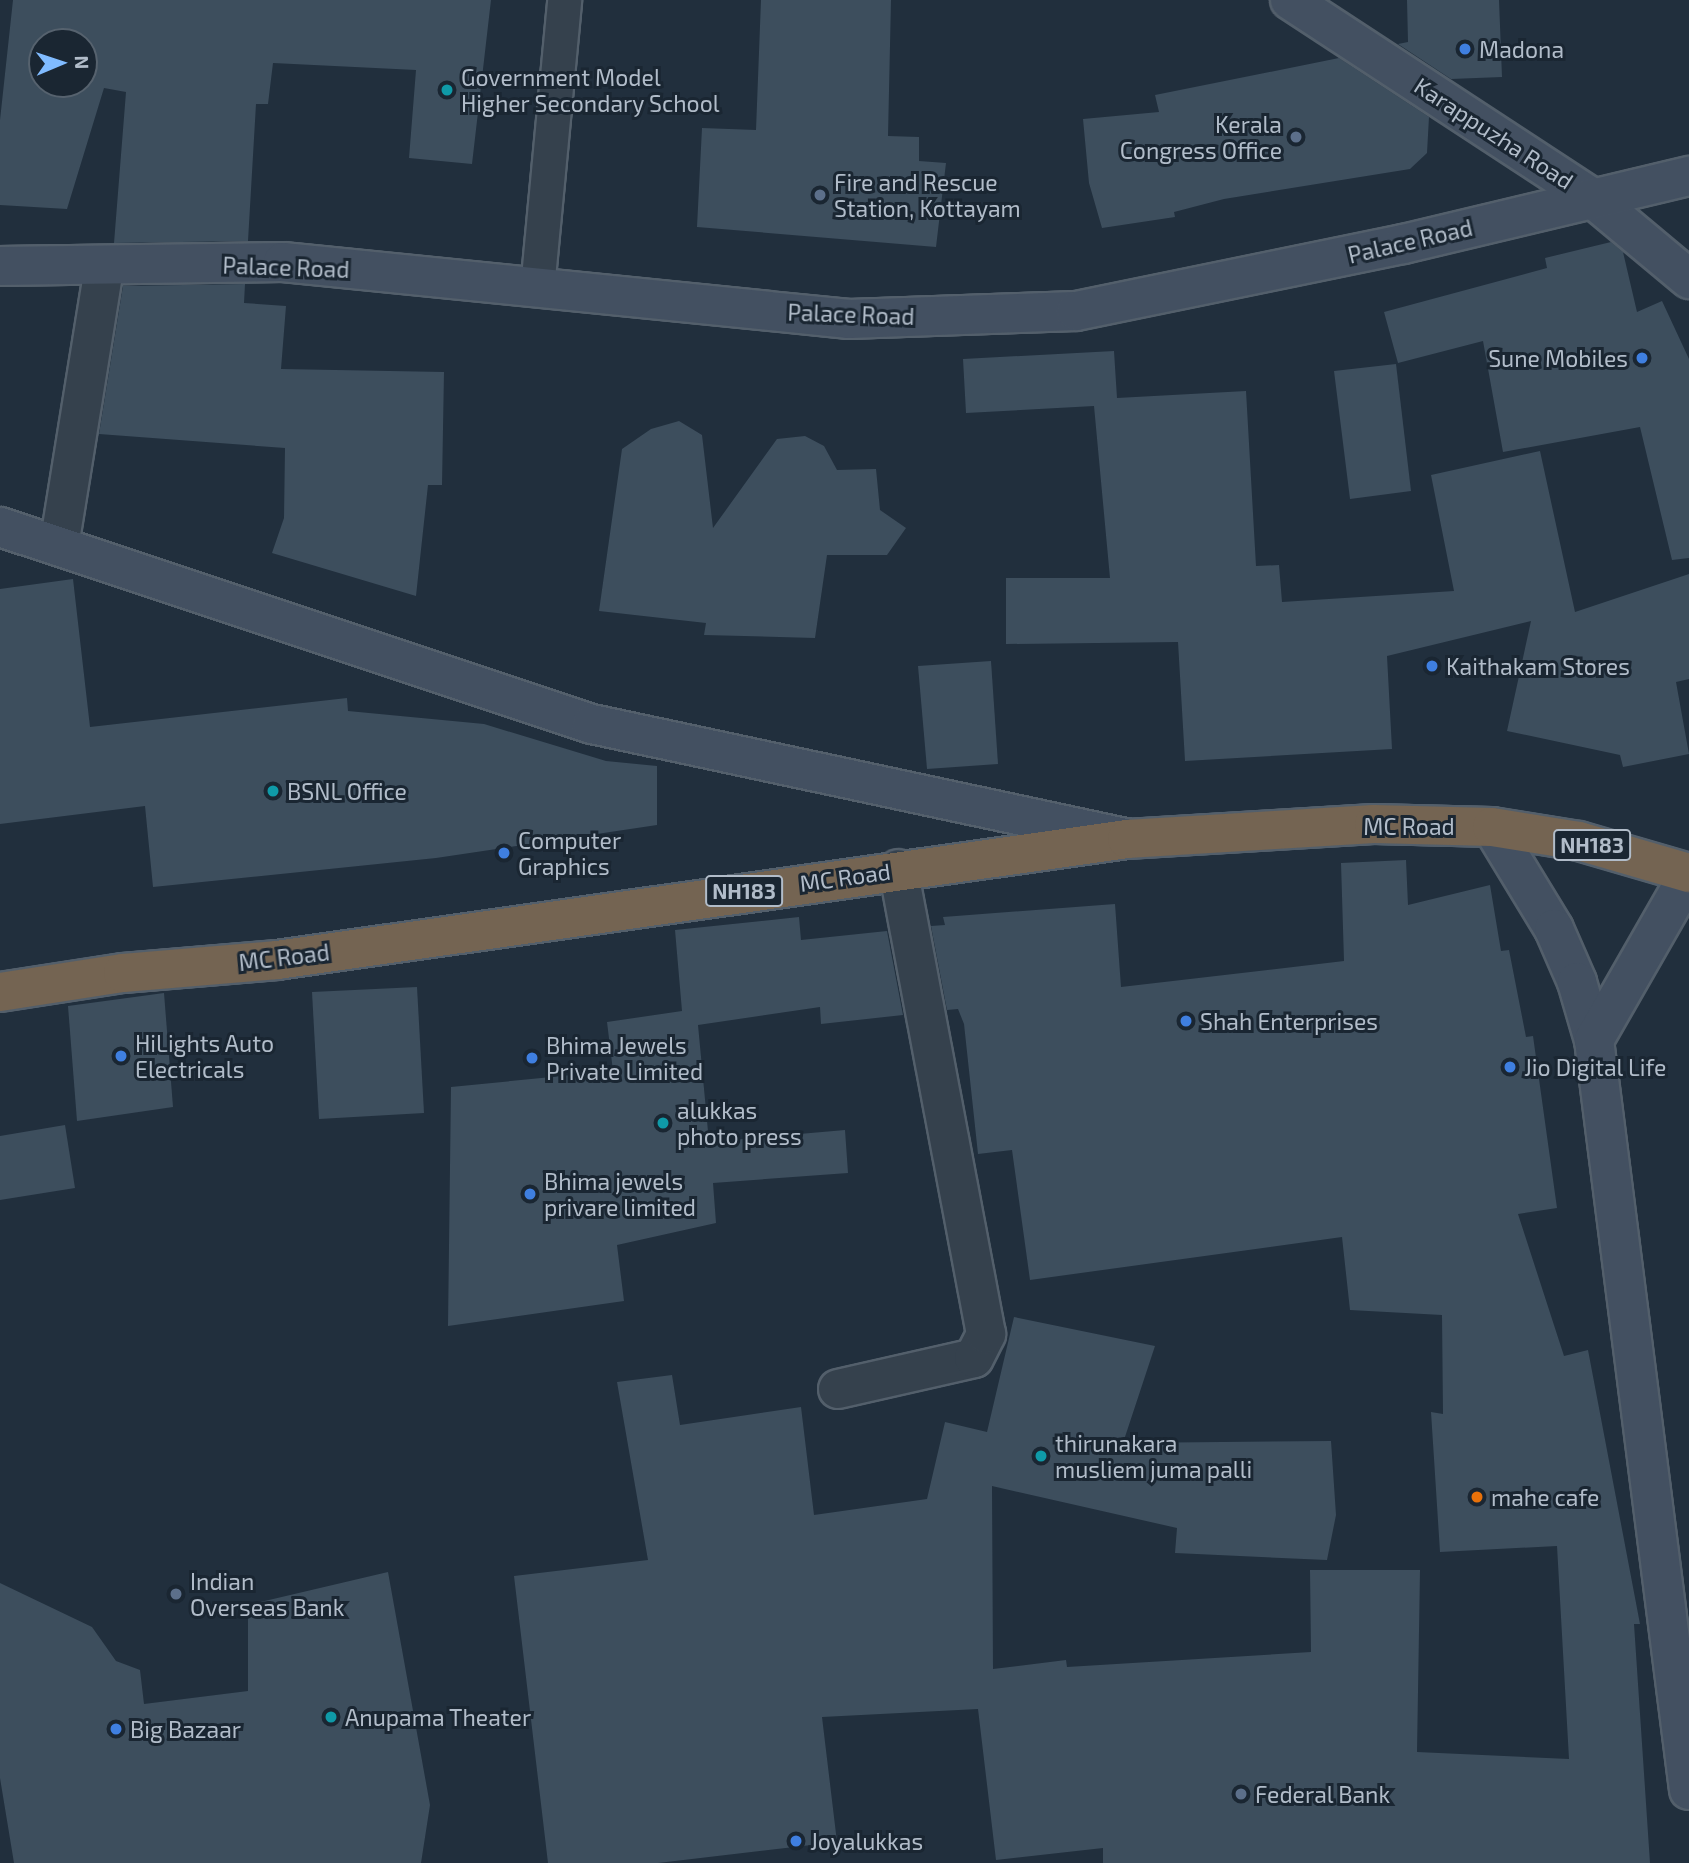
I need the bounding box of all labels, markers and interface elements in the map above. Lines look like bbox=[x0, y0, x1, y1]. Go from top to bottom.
north arrow bbox=[28, 28, 98, 98]
place label: Madona bbox=[1479, 35, 1564, 63]
marker: Madona bbox=[1457, 41, 1473, 57]
text: N bbox=[71, 55, 94, 70]
place label: Government Model Higher Secondary School bbox=[461, 63, 721, 117]
street label: Karappuzha Road bbox=[1409, 71, 1579, 195]
marker: Government Model Higher Secondary School bbox=[439, 82, 455, 98]
place label: Kerala Congress Office bbox=[1120, 110, 1282, 164]
marker: Kerala Congress Office bbox=[1288, 129, 1304, 145]
place label: Fire and Rescue Station, Kottayam bbox=[834, 168, 1021, 222]
marker: Fire and Rescue Station, Kottayam bbox=[812, 187, 828, 203]
street label: Palace Road bbox=[1345, 213, 1475, 269]
street label: Palace Road bbox=[222, 251, 350, 283]
street label: Palace Road bbox=[787, 298, 915, 330]
place label: Sune Mobiles bbox=[1488, 344, 1628, 372]
marker: Sune Mobiles bbox=[1634, 350, 1650, 366]
place label: Kaithakam Stores bbox=[1446, 652, 1630, 680]
marker: Kaithakam Stores bbox=[1424, 658, 1440, 674]
place label: BSNL Office bbox=[287, 777, 407, 805]
marker: BSNL Office bbox=[265, 783, 281, 799]
street label: MC Road bbox=[1363, 812, 1455, 840]
place label: Computer Graphics bbox=[518, 826, 621, 880]
road number: NH183 bbox=[1552, 828, 1632, 862]
marker: Computer Graphics bbox=[496, 845, 512, 861]
street label: MC Road bbox=[798, 857, 892, 897]
road number: NH183 bbox=[704, 874, 784, 908]
street label: MC Road bbox=[237, 938, 331, 976]
place label: Shah Enterprises bbox=[1200, 1007, 1378, 1035]
marker: Shah Enterprises bbox=[1178, 1013, 1194, 1029]
place label: HiLights Auto Electricals bbox=[135, 1029, 275, 1083]
place label: Bhima Jewels Private Limited bbox=[546, 1031, 703, 1085]
marker: HiLights Auto Electricals bbox=[113, 1048, 129, 1064]
marker: Bhima Jewels Private Limited bbox=[524, 1050, 540, 1066]
place label: Jio Digital Life bbox=[1524, 1053, 1667, 1081]
marker: Jio Digital Life bbox=[1502, 1059, 1518, 1075]
place label: alukkas photo press bbox=[677, 1096, 802, 1150]
marker: alukkas photo press bbox=[655, 1115, 671, 1131]
place label: Bhima jewels privare limited bbox=[544, 1167, 696, 1221]
marker: Bhima jewels privare limited bbox=[522, 1186, 538, 1202]
place label: thirunakara musliem juma palli bbox=[1055, 1429, 1252, 1483]
marker: thirunakara musliem juma palli bbox=[1033, 1448, 1049, 1464]
place label: mahe cafe bbox=[1491, 1483, 1599, 1511]
marker: mahe cafe bbox=[1469, 1489, 1485, 1505]
place label: Indian Overseas Bank bbox=[190, 1567, 344, 1621]
marker: Indian Overseas Bank bbox=[168, 1586, 184, 1602]
place label: Anupama Theater bbox=[345, 1703, 532, 1731]
marker: Anupama Theater bbox=[323, 1709, 339, 1725]
place label: Big Bazaar bbox=[130, 1715, 241, 1743]
marker: Big Bazaar bbox=[108, 1721, 124, 1737]
place label: Federal Bank bbox=[1255, 1780, 1391, 1808]
marker: Federal Bank bbox=[1233, 1786, 1249, 1802]
place label: Joyalukkas bbox=[810, 1827, 923, 1855]
marker: Joyalukkas bbox=[788, 1833, 804, 1849]

